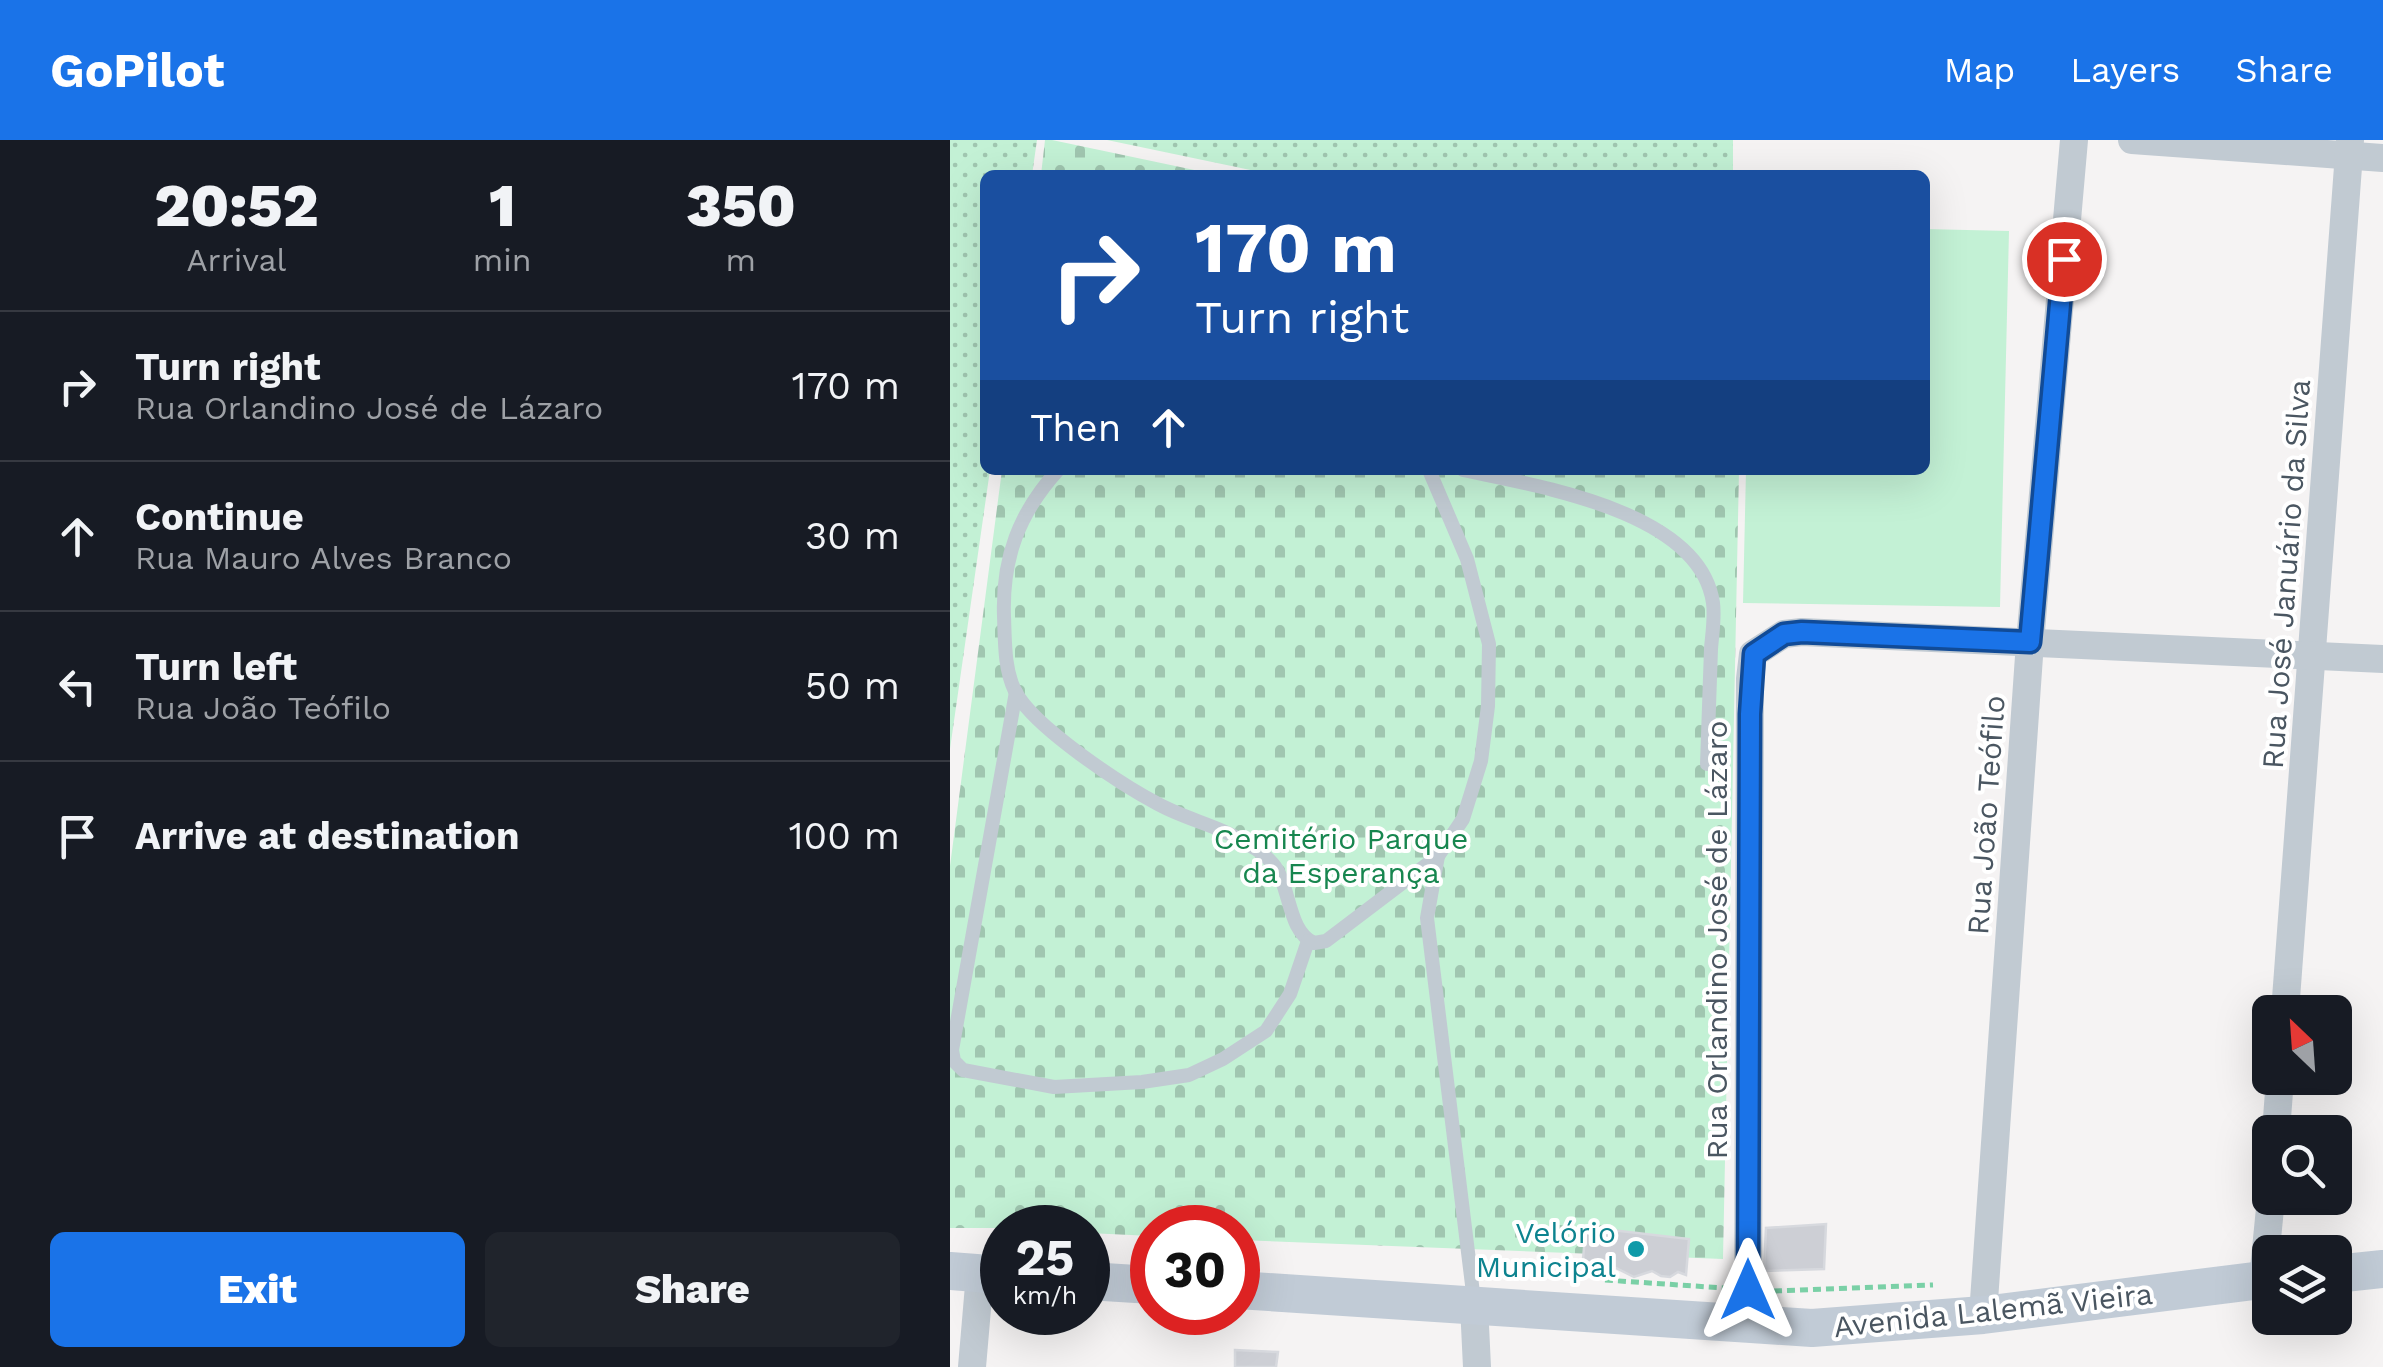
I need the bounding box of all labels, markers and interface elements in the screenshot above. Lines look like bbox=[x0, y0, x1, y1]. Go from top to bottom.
text: GoPilot bbox=[50, 42, 225, 99]
text: Map bbox=[1944, 49, 2015, 91]
text: Layers bbox=[2070, 49, 2180, 91]
text: Share bbox=[2235, 49, 2333, 91]
text: 20:52 bbox=[154, 170, 319, 241]
text: 1 bbox=[489, 170, 516, 241]
text: 350 bbox=[686, 170, 796, 241]
text: 170 m bbox=[1195, 207, 1397, 289]
icon: right bbox=[1030, 210, 1160, 340]
pin bbox=[2022, 217, 2107, 302]
icon: arrive bbox=[2037, 232, 2092, 287]
text: Arrival bbox=[186, 241, 286, 279]
text: min bbox=[473, 241, 532, 279]
text: m bbox=[726, 241, 756, 279]
text: Turn right bbox=[1195, 291, 1409, 344]
text: Turn right bbox=[135, 345, 321, 389]
icon: right bbox=[50, 359, 105, 414]
text: 170 m bbox=[792, 364, 900, 408]
street label: Rua José Januário da Silva bbox=[2255, 378, 2317, 770]
text: Rua Orlandino José de Lázaro bbox=[135, 389, 603, 427]
icon: ahead bbox=[1141, 400, 1196, 455]
text: Then bbox=[1030, 406, 1121, 450]
text: Continue bbox=[135, 495, 304, 539]
icon: ahead bbox=[50, 509, 105, 564]
text: 30 m bbox=[805, 514, 900, 558]
text: Rua Mauro Alves Branco bbox=[135, 539, 512, 577]
text: Turn left bbox=[135, 645, 297, 689]
icon: left bbox=[50, 659, 105, 714]
text: 50 m bbox=[805, 664, 900, 708]
text: Rua João Teófilo bbox=[135, 689, 391, 727]
street label: Rua João Teófilo bbox=[1960, 694, 2012, 936]
street label: Rua Orlandino José de Lázaro bbox=[1699, 721, 1734, 1159]
icon: arrive bbox=[50, 809, 105, 864]
text: Arrive at destination bbox=[135, 814, 520, 858]
text: 100 m bbox=[789, 814, 900, 858]
park label: Cemitério Parque da Esperança bbox=[1214, 821, 1468, 890]
north arrow bbox=[2252, 995, 2352, 1095]
map controls bbox=[2252, 995, 2352, 1335]
button: search bbox=[2252, 1115, 2352, 1215]
speed limit sign: 30 bbox=[1130, 1205, 1260, 1335]
place label: Velório Municipal bbox=[1476, 1215, 1616, 1284]
text: 25 bbox=[1016, 1228, 1074, 1287]
button: Exit bbox=[50, 1232, 465, 1347]
button: Share bbox=[485, 1232, 900, 1347]
button: layers bbox=[2252, 1235, 2352, 1335]
marker: Velório Municipal bbox=[1625, 1238, 1647, 1260]
position arrow bbox=[1696, 1238, 1800, 1342]
street label: Avenida Lalemã Vieira bbox=[1832, 1276, 2154, 1344]
text: km/h bbox=[1013, 1281, 1077, 1310]

